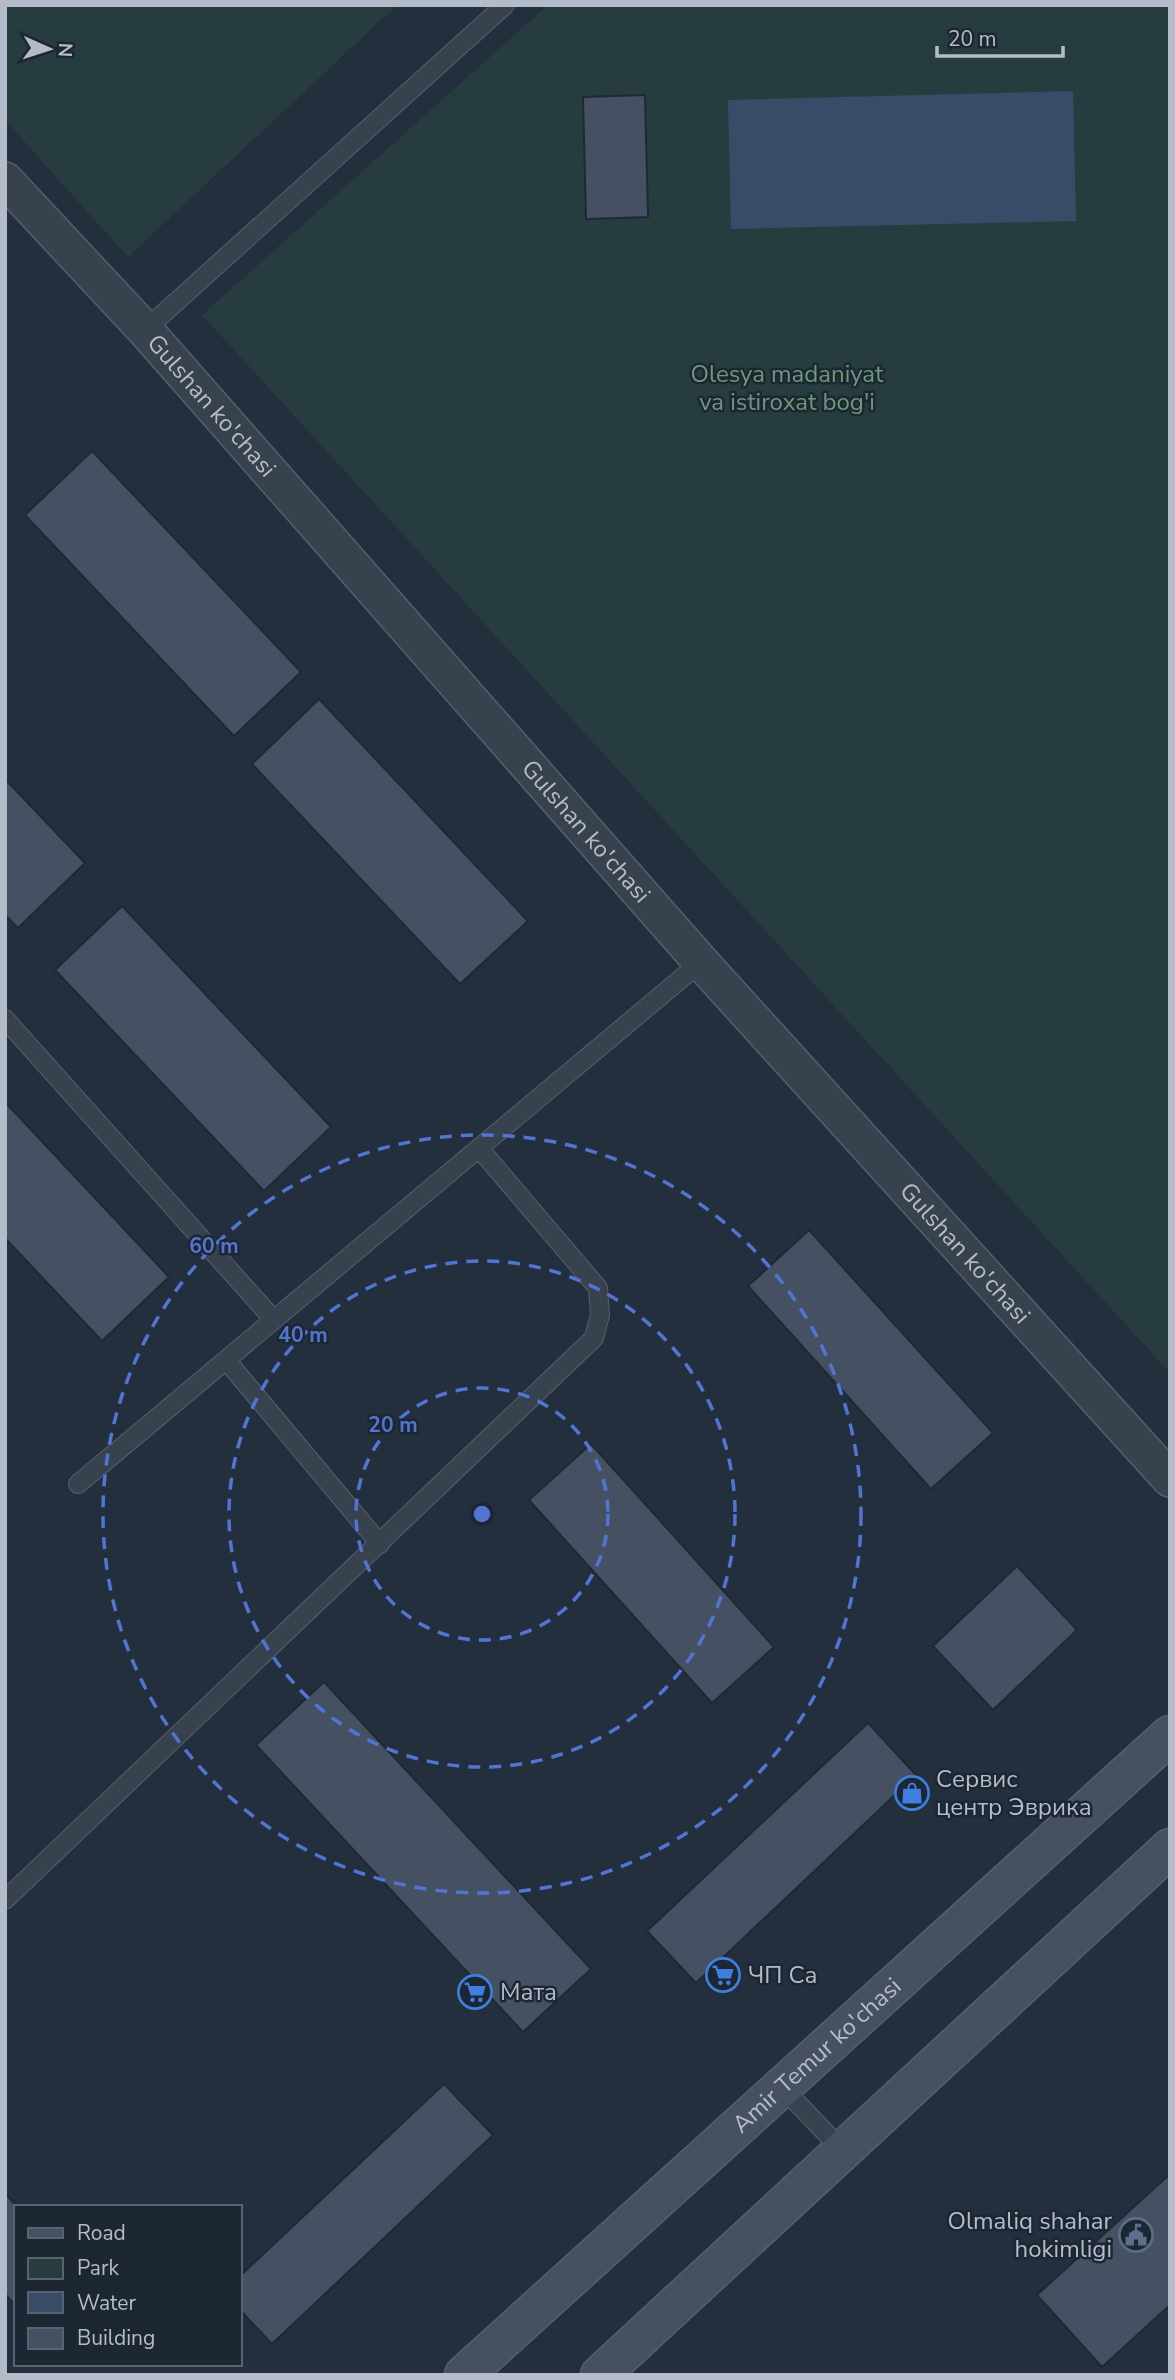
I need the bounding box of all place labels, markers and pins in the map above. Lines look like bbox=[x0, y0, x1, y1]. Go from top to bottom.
centre of rings bbox=[470, 1502, 494, 1526]
place label: Сервис центр Эврика bbox=[936, 1763, 1092, 1823]
shop icon: Сервис центр Эврика bbox=[893, 1774, 931, 1812]
supermarket icon: ЧП Са bbox=[704, 1956, 742, 1994]
place label: ЧП Са bbox=[748, 1959, 817, 1991]
supermarket icon: Мата bbox=[456, 1973, 494, 2011]
place label: Мата bbox=[500, 1976, 557, 2008]
place label: Olmaliq shahar hokimligi bbox=[948, 2205, 1112, 2265]
public building icon: Olmaliq shahar hokimligi bbox=[1117, 2216, 1155, 2254]

